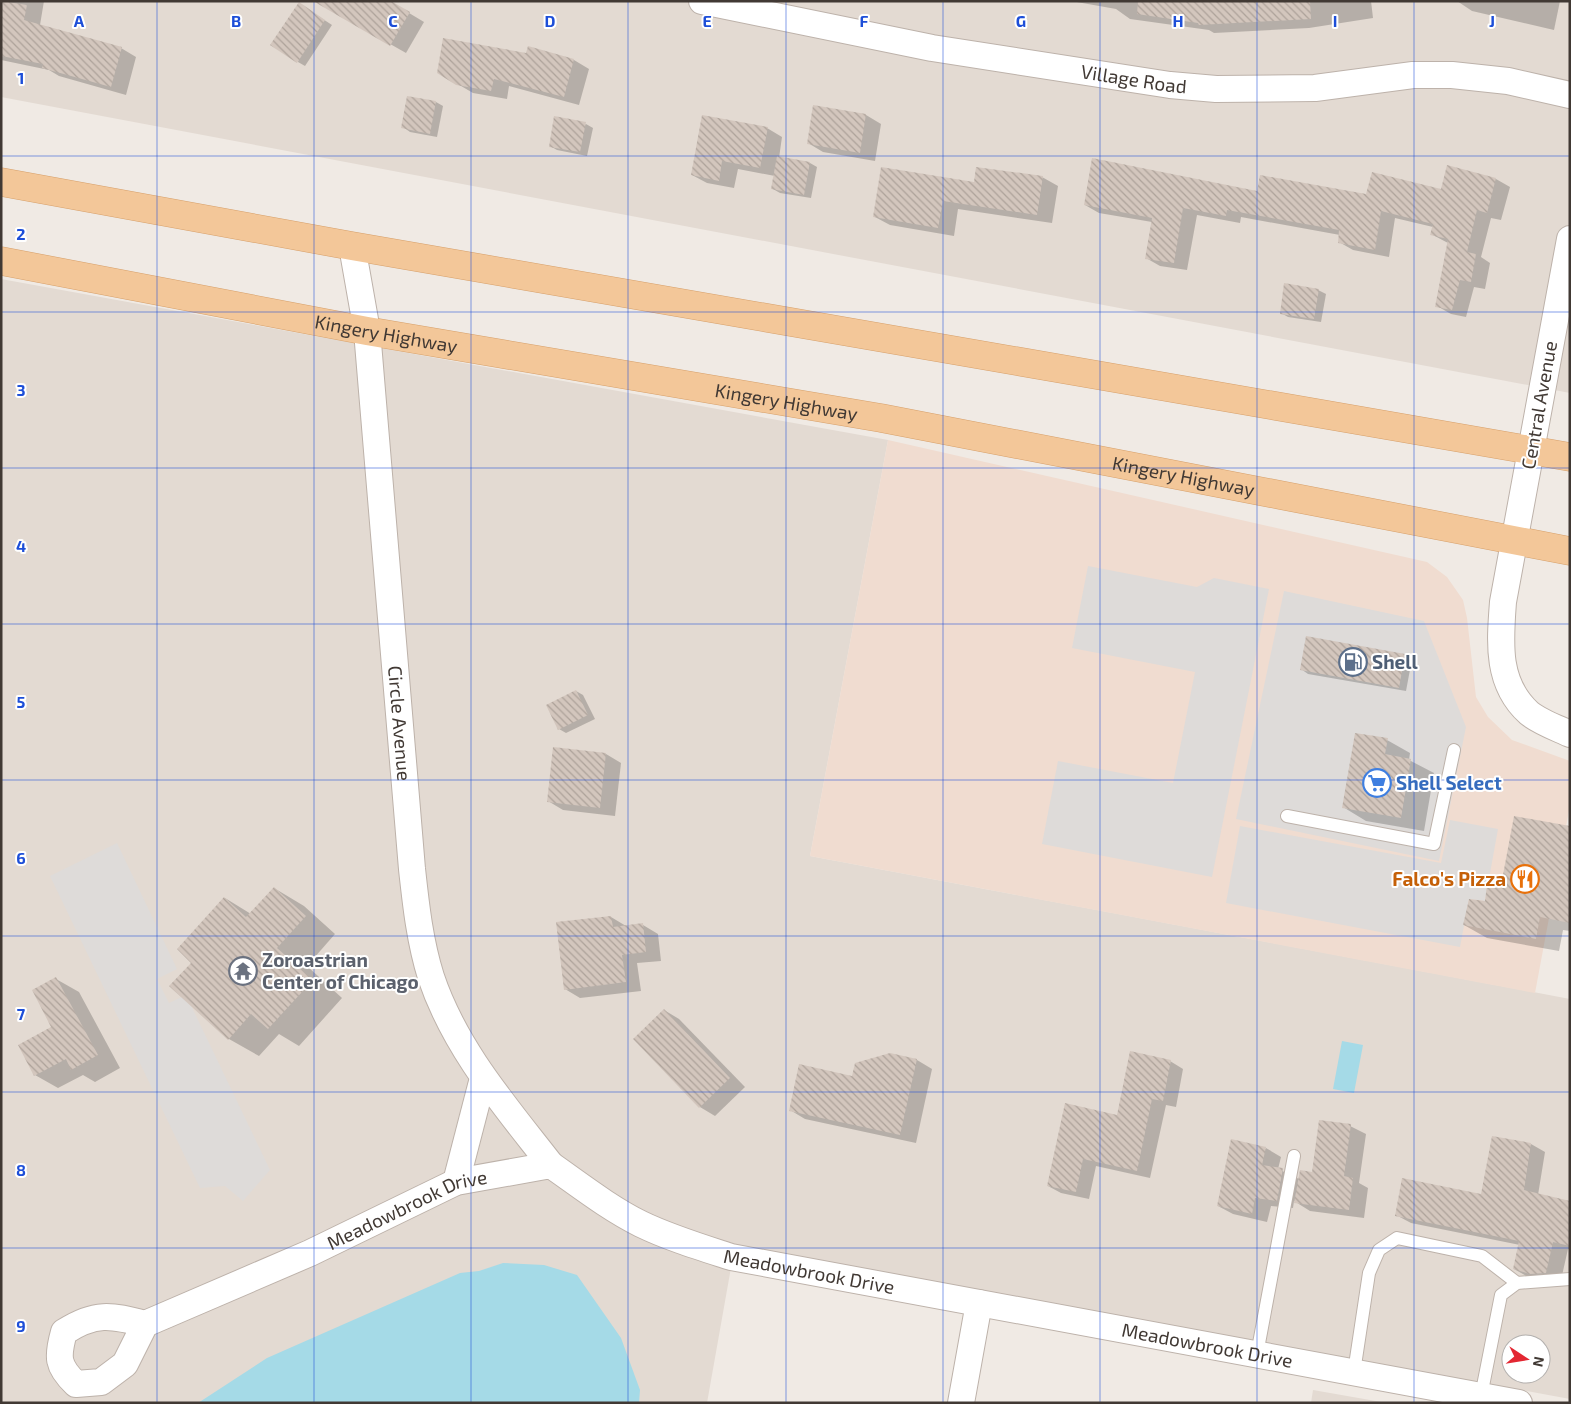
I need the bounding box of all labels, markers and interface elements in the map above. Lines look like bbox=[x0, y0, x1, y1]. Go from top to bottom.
text: A bbox=[74, 11, 85, 30]
text: B bbox=[231, 11, 241, 30]
text: C bbox=[388, 11, 398, 30]
text: D bbox=[545, 11, 556, 30]
text: E bbox=[702, 11, 712, 30]
text: F bbox=[860, 11, 869, 30]
text: G bbox=[1016, 11, 1026, 30]
text: H bbox=[1172, 11, 1184, 30]
text: I bbox=[1333, 11, 1337, 30]
text: J bbox=[1489, 11, 1495, 30]
street label: Village Road bbox=[1079, 59, 1188, 97]
text: 1 bbox=[18, 68, 24, 87]
text: 2 bbox=[16, 224, 26, 243]
street label: Kingery Highway bbox=[313, 309, 459, 357]
street label: Central Avenue bbox=[1516, 339, 1561, 471]
street label: Kingery Highway bbox=[713, 378, 860, 425]
text: 3 bbox=[16, 380, 26, 399]
street label: Kingery Highway bbox=[1110, 451, 1257, 501]
text: 4 bbox=[16, 536, 26, 555]
fuel station icon: Shell bbox=[1338, 647, 1368, 677]
place label: Shell bbox=[1372, 650, 1419, 673]
street label: Circle Avenue bbox=[384, 665, 417, 782]
text: 5 bbox=[17, 692, 26, 711]
supermarket icon: Shell Select bbox=[1362, 768, 1392, 798]
place label: Shell Select bbox=[1396, 771, 1502, 794]
text: 6 bbox=[16, 848, 26, 867]
restaurant icon: Falco's Pizza bbox=[1510, 864, 1540, 894]
place label: Falco's Pizza bbox=[1392, 867, 1506, 890]
place label: Zoroastrian Center of Chicago bbox=[262, 948, 419, 993]
temple icon: Zoroastrian Center of Chicago bbox=[228, 956, 258, 986]
text: 7 bbox=[17, 1004, 26, 1023]
text: 8 bbox=[16, 1160, 26, 1179]
street label: Meadowbrook Drive bbox=[323, 1165, 489, 1254]
street label: Meadowbrook Drive bbox=[722, 1244, 896, 1298]
text: 9 bbox=[16, 1316, 26, 1335]
street label: Meadowbrook Drive bbox=[1120, 1318, 1295, 1372]
north arrow bbox=[1501, 1334, 1551, 1384]
text: N bbox=[1530, 1355, 1549, 1369]

